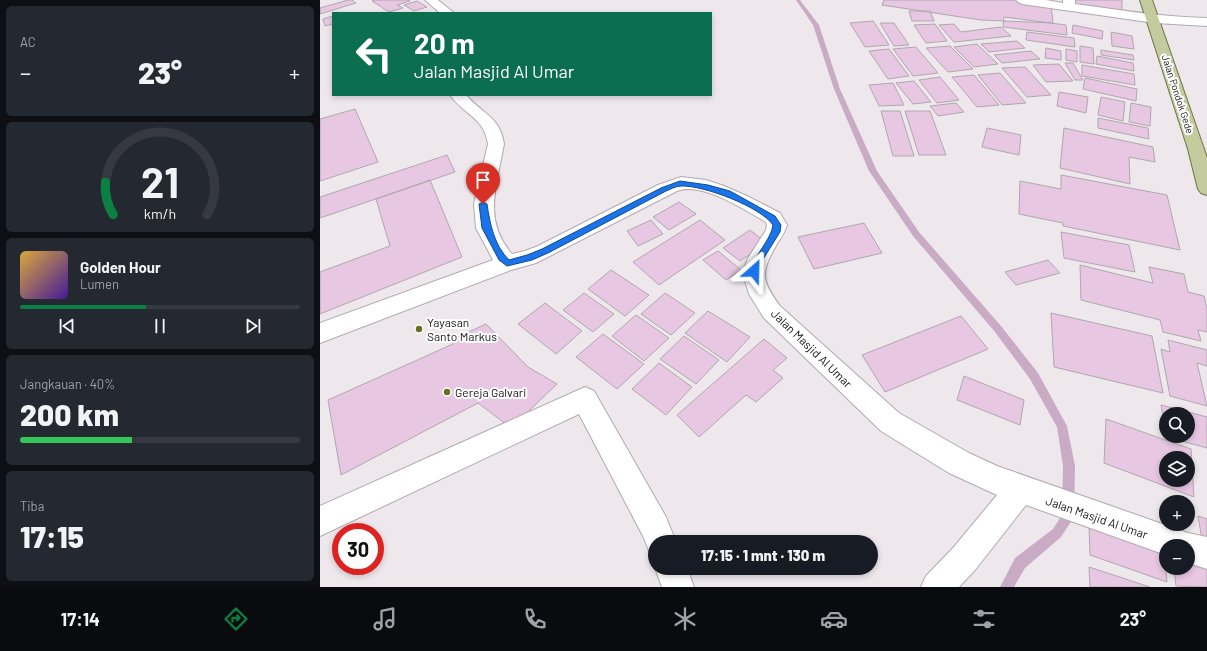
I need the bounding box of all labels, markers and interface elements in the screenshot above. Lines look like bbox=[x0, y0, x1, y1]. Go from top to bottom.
text: 20 m bbox=[414, 26, 475, 60]
icon: left bbox=[348, 28, 400, 80]
text: AC bbox=[20, 34, 36, 50]
street label: Jalan Pondok Gede bbox=[1160, 53, 1196, 135]
text: 23° bbox=[138, 54, 182, 90]
text: − bbox=[20, 59, 31, 85]
text: + bbox=[289, 59, 300, 85]
text: Jalan Masjid Al Umar bbox=[414, 60, 574, 82]
text: 21 bbox=[141, 156, 179, 206]
pin bbox=[466, 163, 500, 204]
icon: arrive bbox=[472, 169, 494, 191]
text: km/h bbox=[144, 205, 176, 222]
position arrow bbox=[733, 250, 775, 292]
text: Golden Hour bbox=[80, 258, 161, 276]
text: Lumen bbox=[80, 276, 119, 292]
street label: Jalan Masjid Al Umar bbox=[769, 306, 856, 391]
icon: previous bbox=[56, 315, 78, 337]
icon: pause bbox=[149, 315, 171, 337]
icon: next bbox=[242, 315, 264, 337]
place label: Yayasan Santo Markus bbox=[427, 315, 497, 343]
marker: Yayasan Santo Markus bbox=[414, 324, 424, 334]
text: Jangkauan · 40% bbox=[20, 376, 115, 392]
place label: Gereja Galvari bbox=[455, 385, 526, 399]
marker: Gereja Galvari bbox=[442, 387, 452, 397]
text: 200 km bbox=[20, 396, 119, 432]
map controls bbox=[1159, 407, 1195, 575]
button: search bbox=[1159, 407, 1195, 443]
button: layers bbox=[1159, 451, 1195, 487]
street label: Jalan Masjid Al Umar bbox=[1044, 493, 1150, 541]
button: + bbox=[1159, 495, 1195, 531]
text: Tiba bbox=[20, 498, 44, 514]
text: 17:15 bbox=[20, 518, 84, 554]
speed limit sign: 30 bbox=[332, 523, 384, 575]
button: − bbox=[1159, 539, 1195, 575]
text: 17:15 · 1 mnt · 130 m bbox=[701, 546, 825, 564]
icon: directions bbox=[222, 605, 250, 633]
icon: music bbox=[371, 605, 399, 633]
icon: phone bbox=[521, 605, 549, 633]
icon: climate bbox=[671, 605, 699, 633]
icon: car bbox=[820, 605, 848, 633]
icon: filters bbox=[970, 605, 998, 633]
text: 17:14 bbox=[61, 608, 100, 630]
text: 23° bbox=[1120, 608, 1146, 630]

